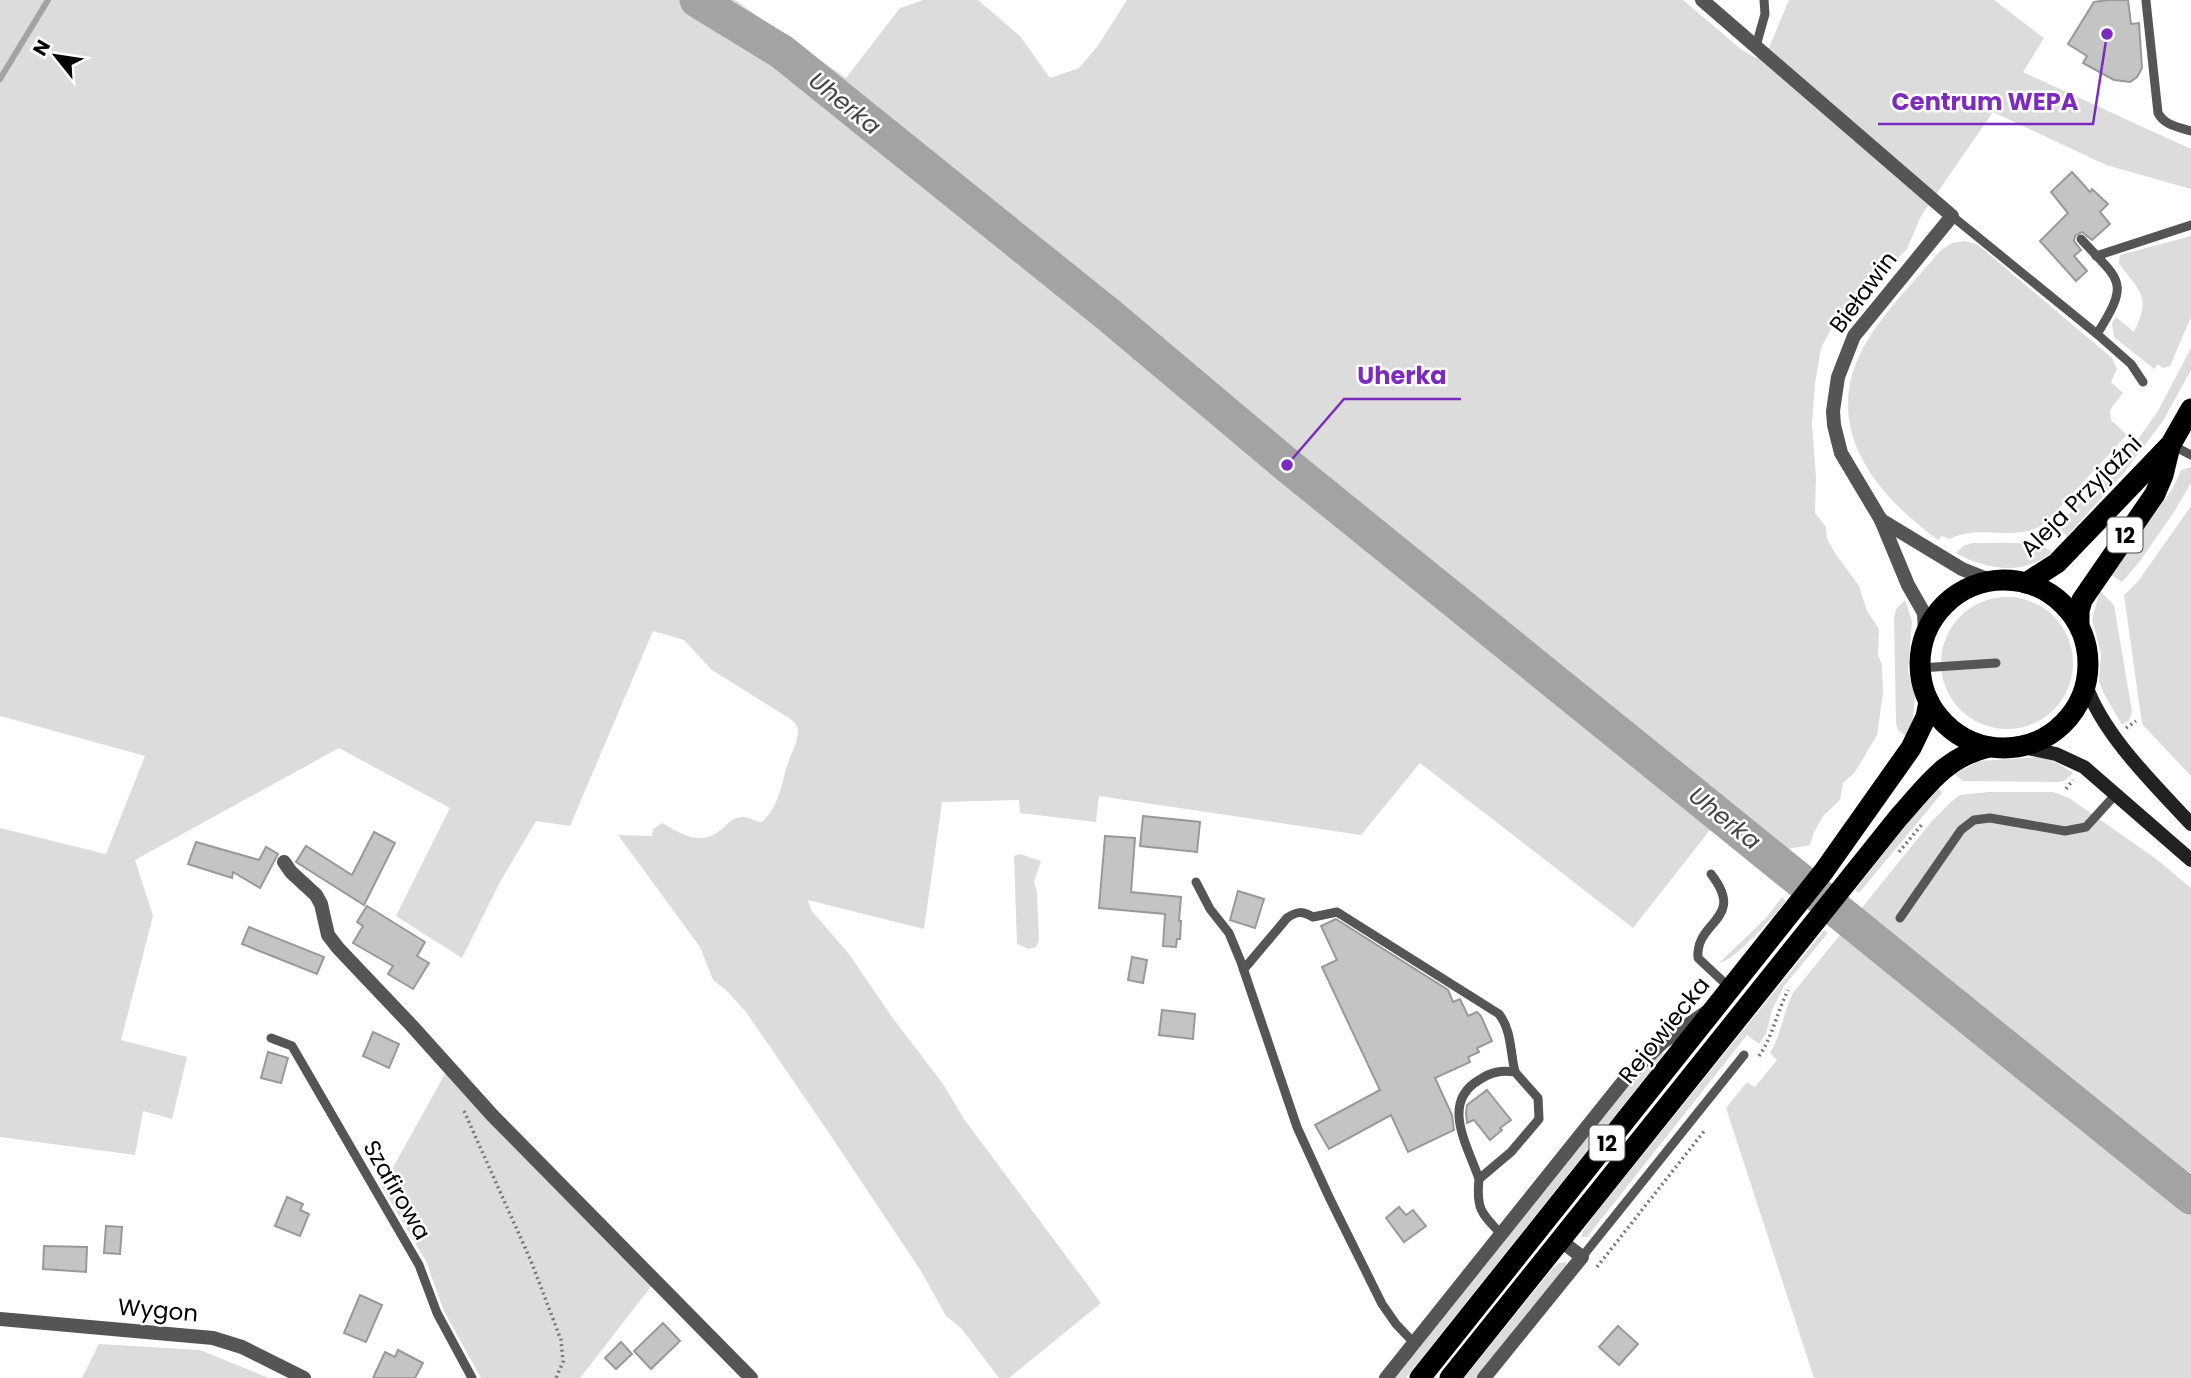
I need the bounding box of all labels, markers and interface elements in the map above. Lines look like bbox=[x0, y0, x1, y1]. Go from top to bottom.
north arrow bbox=[21, 21, 91, 91]
text: N bbox=[26, 35, 57, 61]
water label: Uherka bbox=[802, 64, 888, 142]
callout: Centrum WEPA bbox=[1878, 79, 2093, 124]
text: Centrum WEPA bbox=[1892, 85, 2079, 118]
street label: Bieławin bbox=[1822, 245, 1904, 339]
callout: Uherka bbox=[1344, 354, 1461, 399]
text: Uherka bbox=[1357, 359, 1447, 392]
street label: Aleja Przyjaźni bbox=[2013, 428, 2149, 564]
road number: 12 bbox=[2108, 518, 2142, 552]
water label: Uherka bbox=[1682, 779, 1768, 857]
street label: Rejowiecka bbox=[1611, 970, 1717, 1090]
road number: 12 bbox=[1590, 1126, 1624, 1160]
street label: Szafirowa bbox=[356, 1134, 438, 1246]
street label: Wygon bbox=[117, 1291, 199, 1329]

